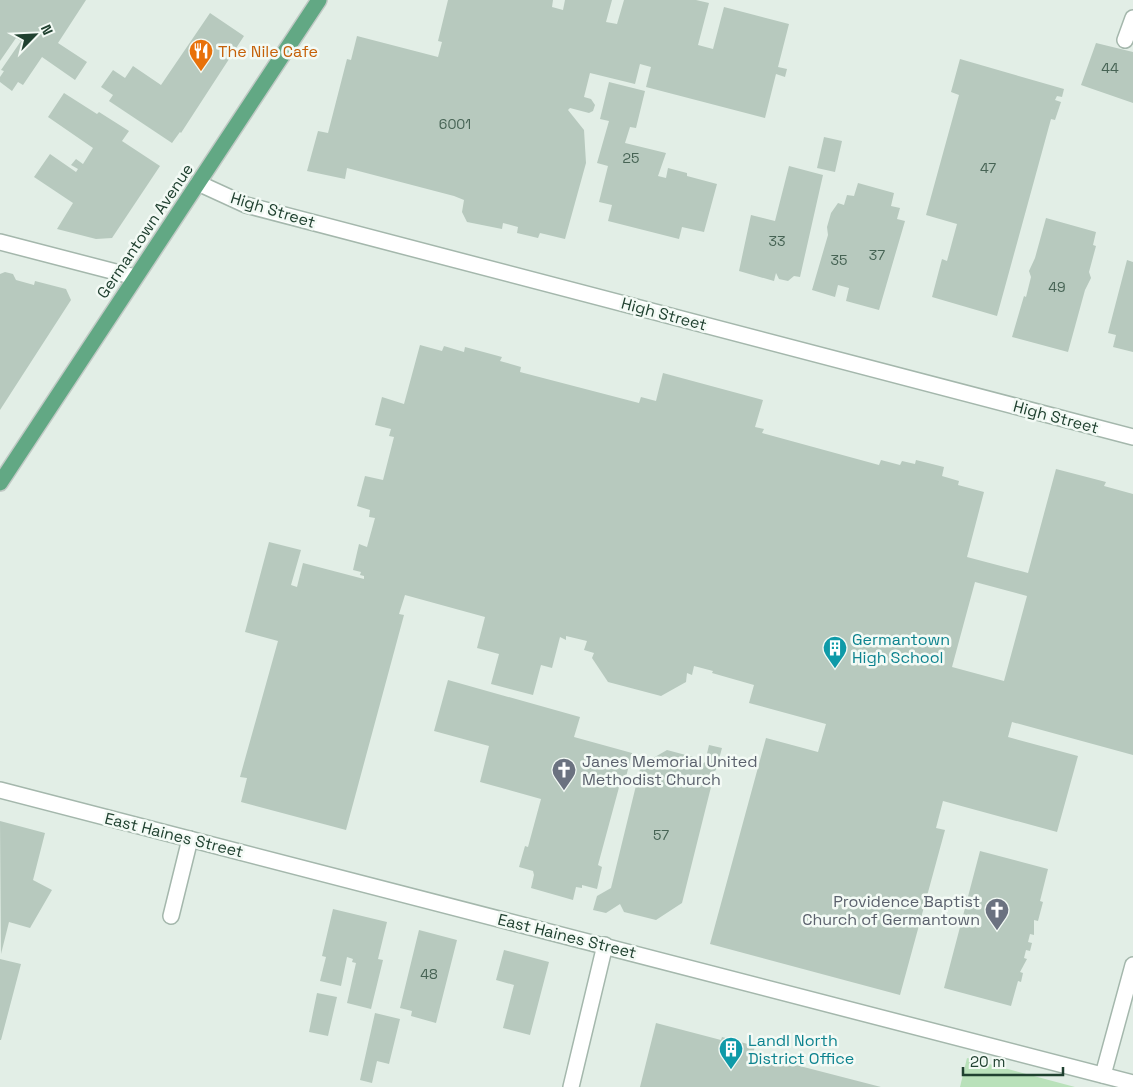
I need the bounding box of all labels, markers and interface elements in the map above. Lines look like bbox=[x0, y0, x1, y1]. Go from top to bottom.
north arrow bbox=[10, 10, 60, 60]
text: N bbox=[37, 22, 57, 38]
restaurant icon: The Nile Cafe bbox=[188, 38, 214, 72]
place label: The Nile Cafe bbox=[218, 41, 318, 62]
house number: 44 bbox=[1101, 59, 1119, 77]
house number: 6001 bbox=[439, 115, 471, 133]
house number: 25 bbox=[623, 149, 639, 167]
street label: Germantown Avenue bbox=[92, 159, 198, 303]
house number: 47 bbox=[980, 159, 996, 177]
street label: High Street bbox=[228, 187, 318, 233]
house number: 33 bbox=[769, 232, 785, 250]
house number: 37 bbox=[869, 246, 885, 264]
house number: 35 bbox=[831, 251, 847, 269]
house number: 49 bbox=[1048, 278, 1066, 296]
street label: High Street bbox=[619, 293, 709, 335]
street label: High Street bbox=[1011, 396, 1101, 438]
place label: Germantown High School bbox=[852, 629, 950, 668]
building icon: Germantown High School bbox=[822, 635, 848, 669]
place label: Janes Memorial United Methodist Church bbox=[582, 751, 758, 790]
church icon: Janes Memorial United Methodist Church bbox=[551, 757, 577, 791]
street label: East Haines Street bbox=[102, 808, 246, 862]
house number: 57 bbox=[653, 826, 669, 844]
place label: Providence Baptist Church of Germantown bbox=[802, 891, 980, 930]
church icon: Providence Baptist Church of Germantown bbox=[984, 897, 1010, 931]
street label: East Haines Street bbox=[495, 909, 639, 963]
house number: 48 bbox=[420, 965, 438, 983]
place label: LandI North District Office bbox=[748, 1030, 854, 1069]
building icon: LandI North District Office bbox=[718, 1036, 744, 1070]
scale bar bbox=[963, 1044, 1063, 1076]
text: 20 m bbox=[970, 1052, 1005, 1071]

